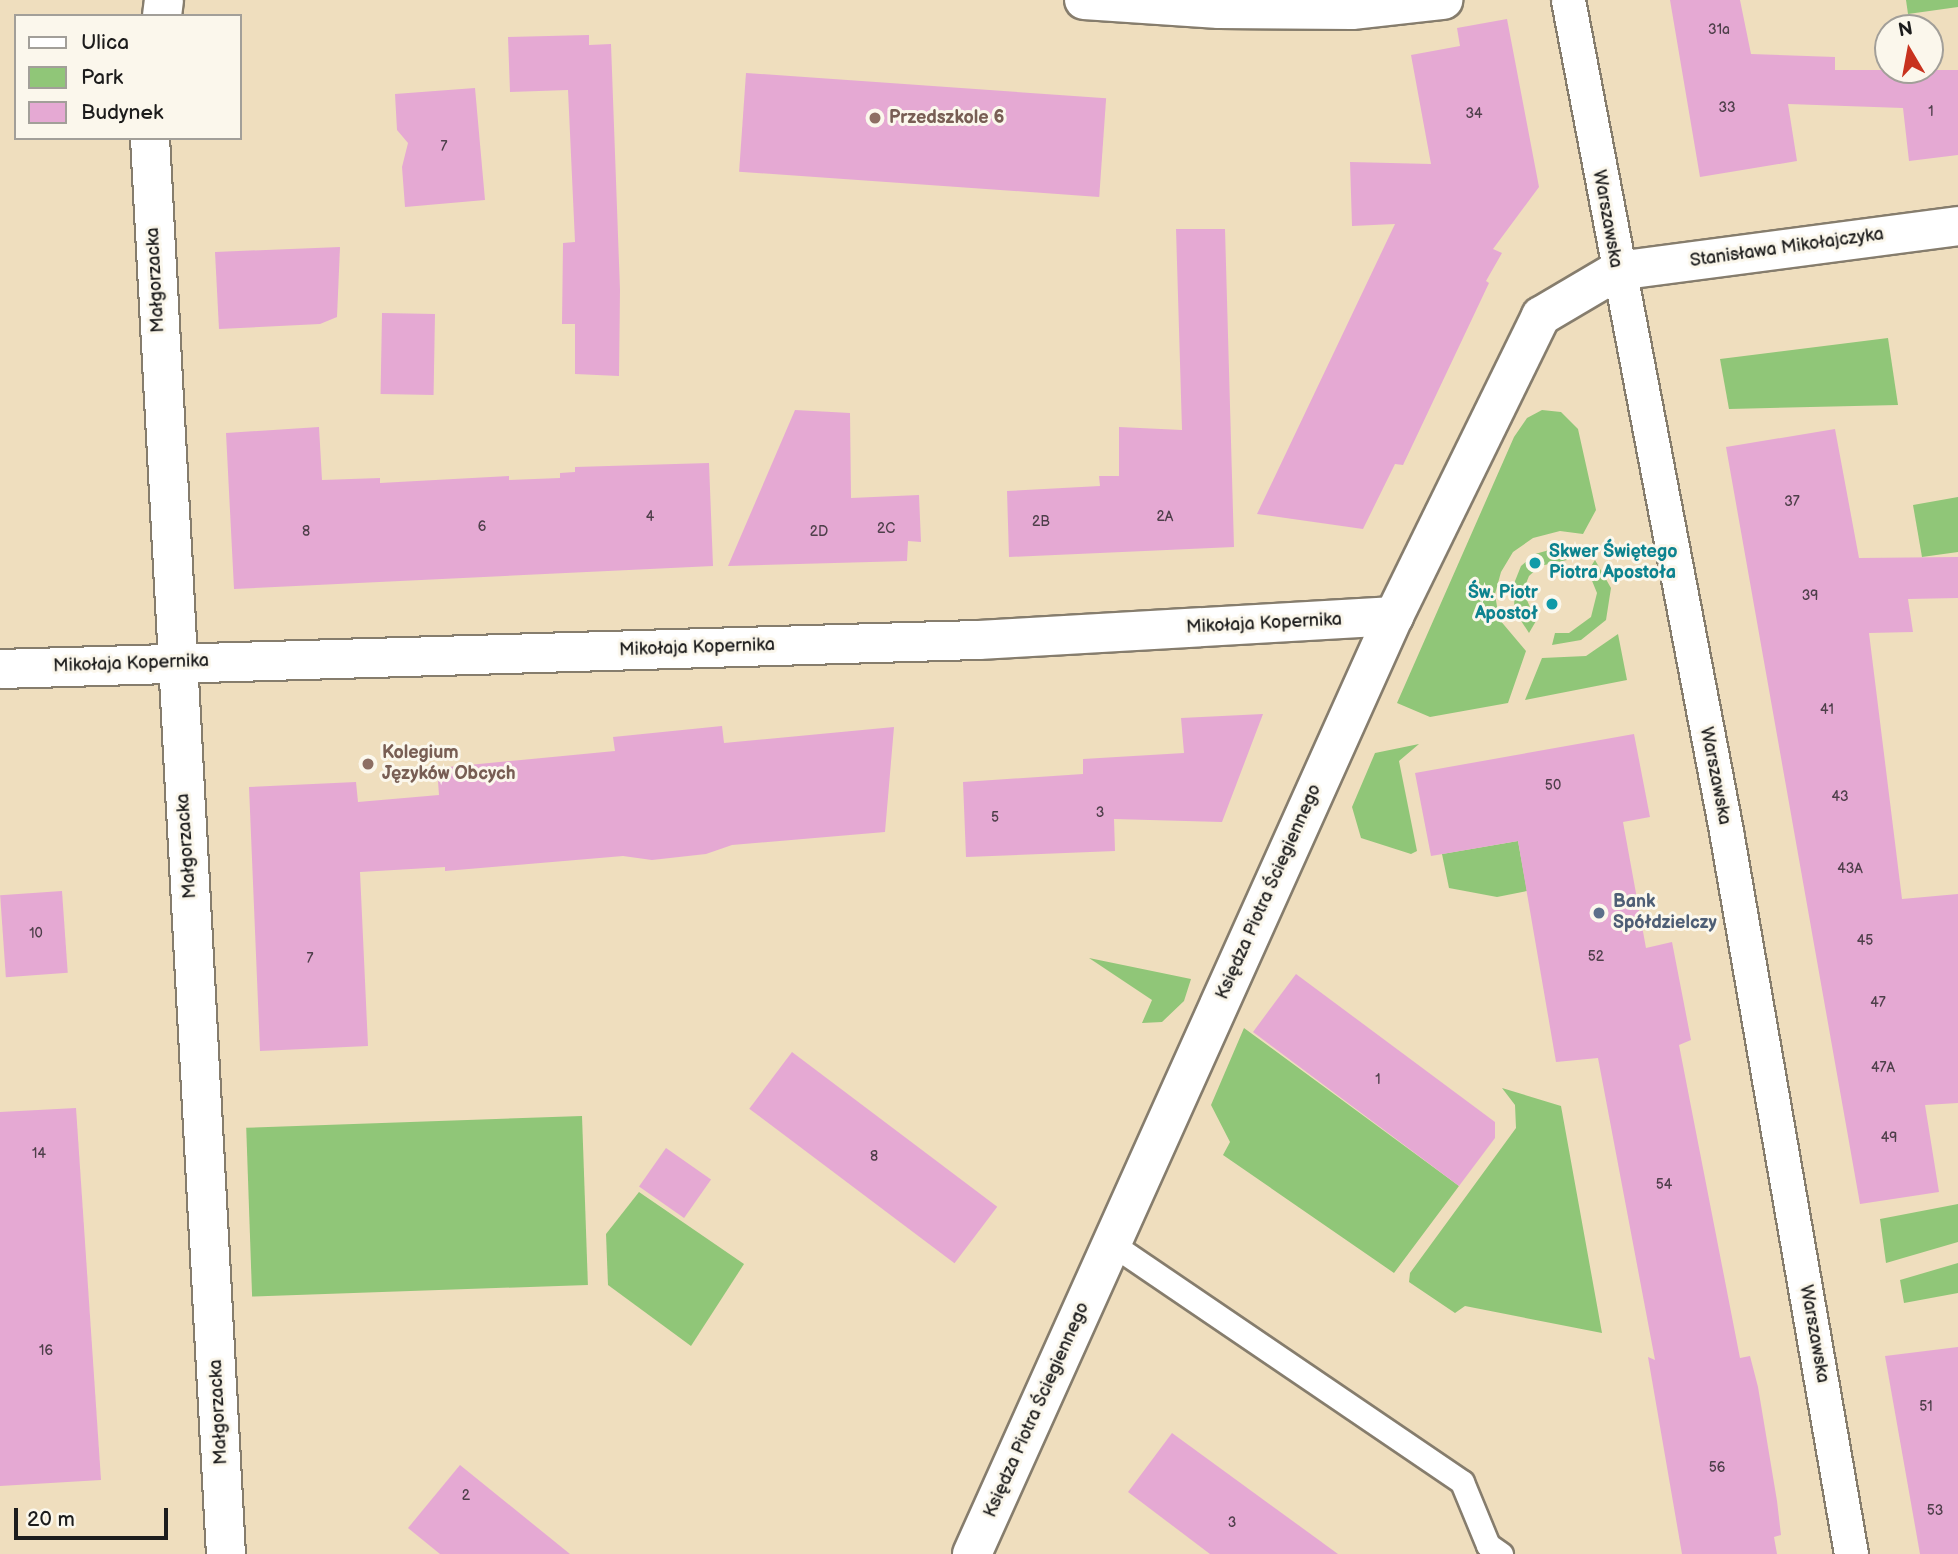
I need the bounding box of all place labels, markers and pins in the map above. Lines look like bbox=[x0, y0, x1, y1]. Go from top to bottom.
place label: Przedszkole 6 bbox=[889, 107, 1004, 129]
marker: Przedszkole 6 bbox=[867, 110, 883, 126]
place label: Skwer Świętego Piotra Apostoła bbox=[1549, 542, 1677, 584]
marker: Skwer Świętego Piotra Apostoła bbox=[1527, 555, 1543, 571]
place label: Św. Piotr Apostoł bbox=[1468, 583, 1538, 626]
marker: Św. Piotr Apostoł bbox=[1544, 596, 1560, 612]
place label: Kolegium Języków Obcych bbox=[382, 743, 516, 786]
marker: Kolegium Języków Obcych bbox=[360, 756, 376, 772]
place label: Bank Spółdzielczy bbox=[1613, 892, 1717, 934]
marker: Bank Spółdzielczy bbox=[1591, 905, 1607, 921]

